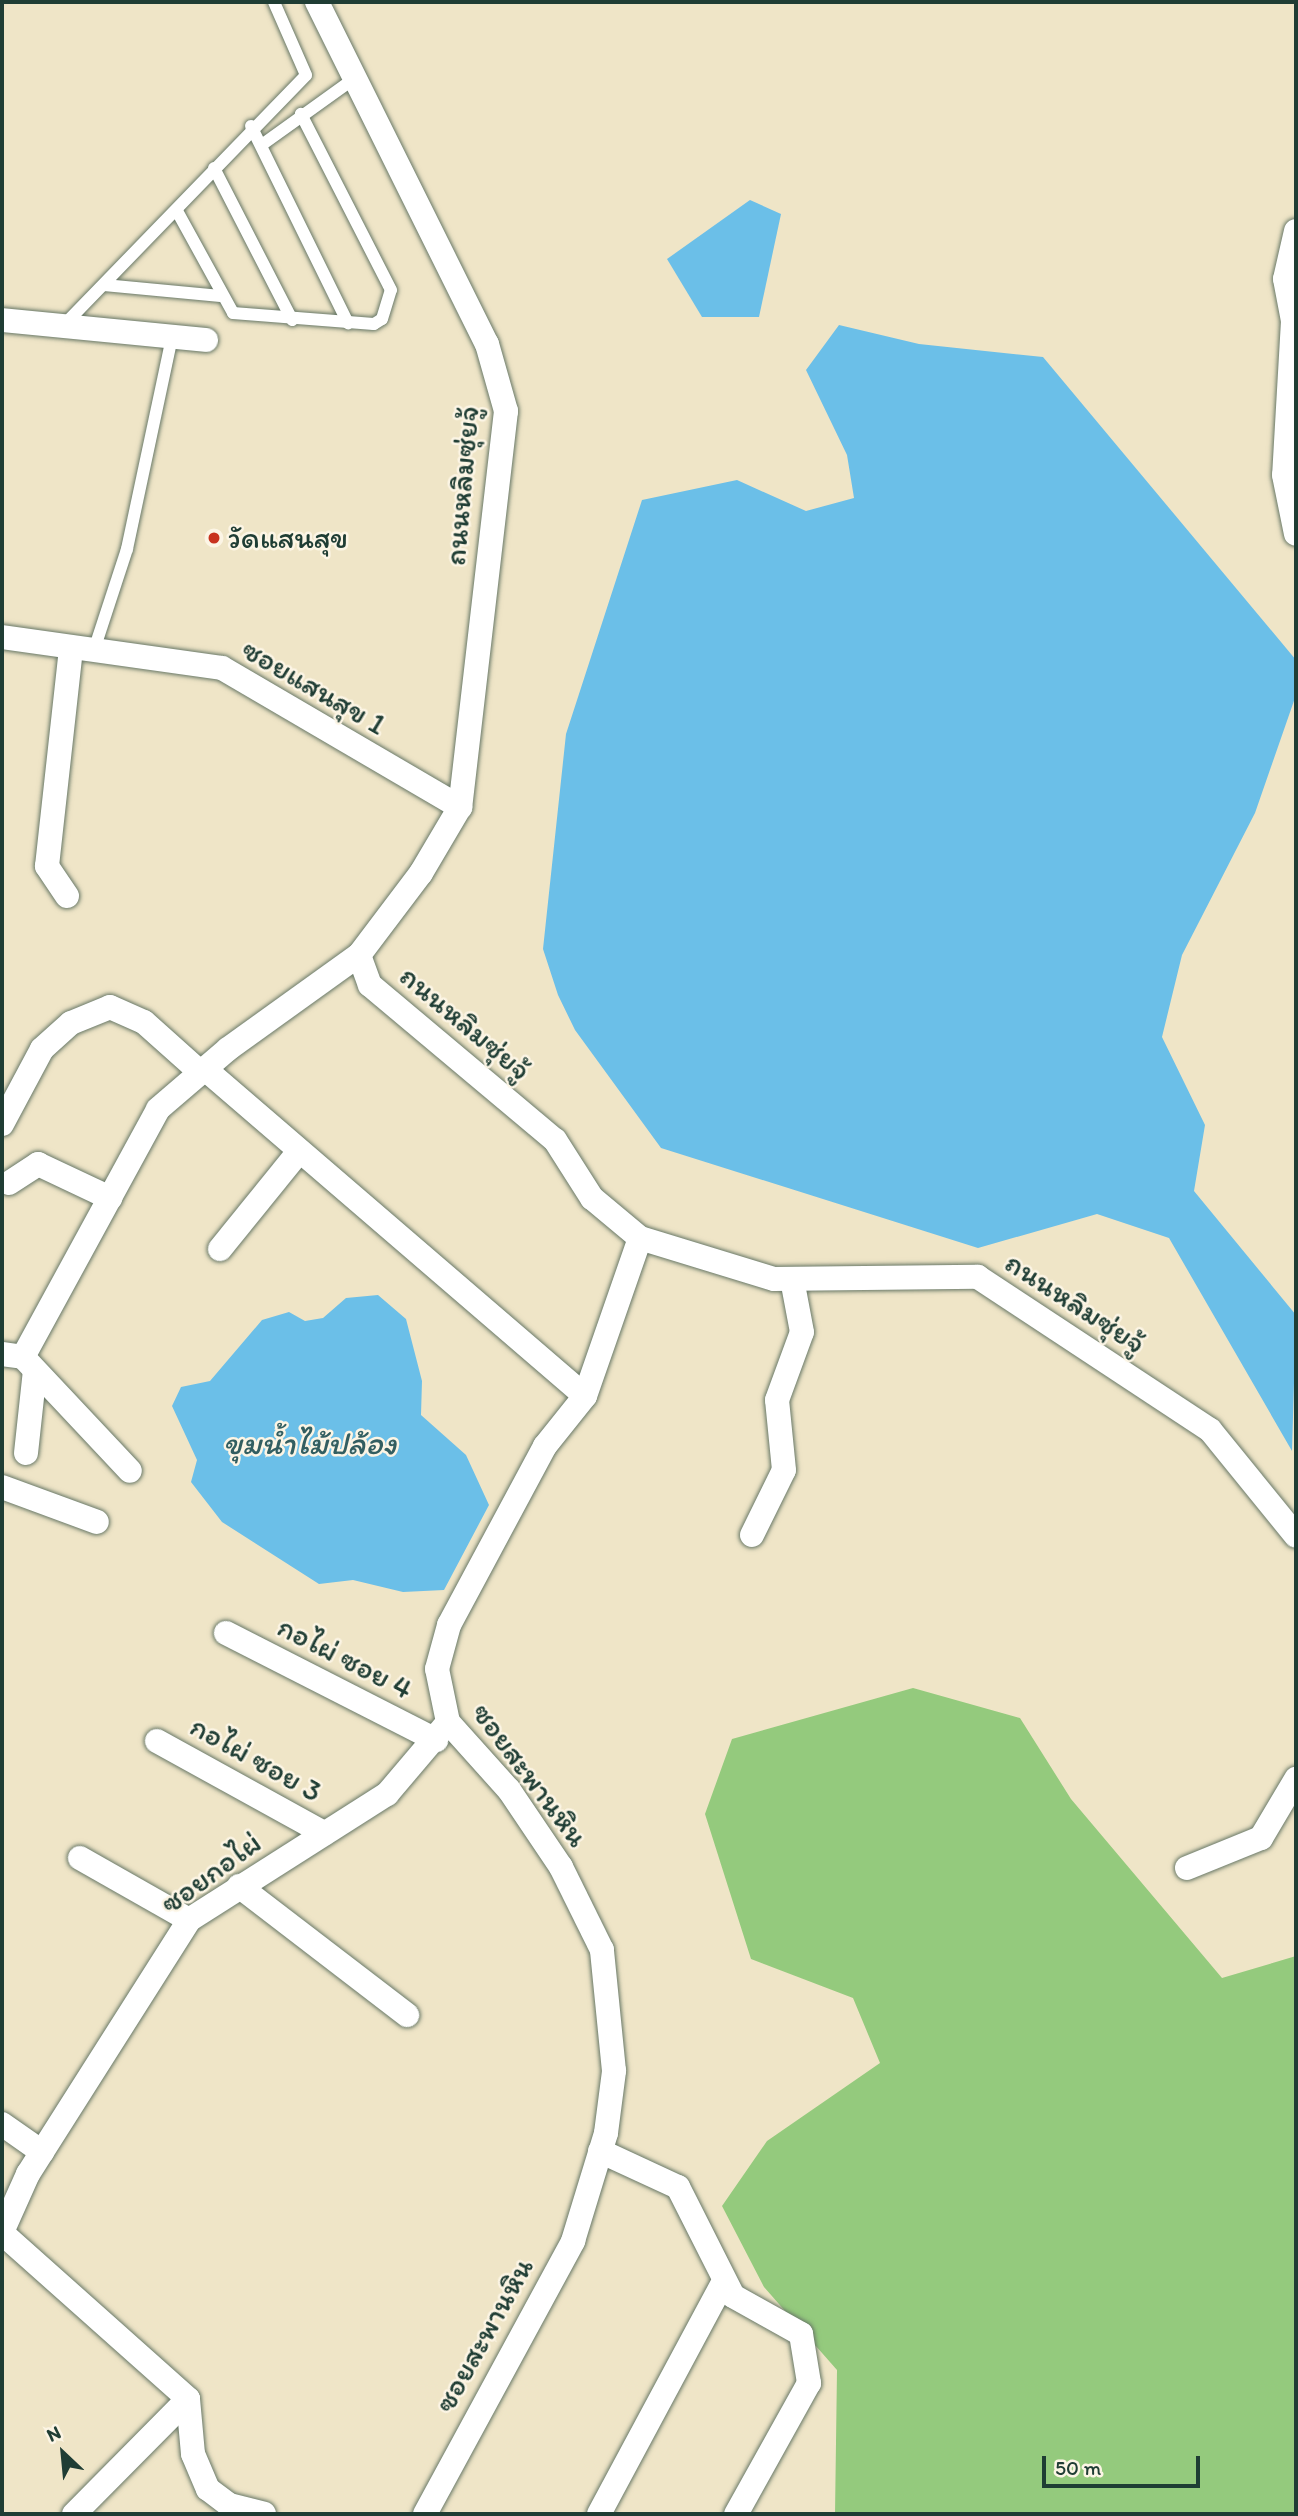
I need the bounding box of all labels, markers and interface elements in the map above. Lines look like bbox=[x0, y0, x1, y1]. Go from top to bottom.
street label: ถนนหลิมซุ่ยจู้ bbox=[437, 405, 487, 567]
place label: วัดแสนสุข bbox=[228, 520, 348, 556]
marker: วัดแสนสุข bbox=[206, 530, 222, 546]
street label: ซอยแสนสุข 1 bbox=[236, 631, 392, 743]
street label: ถนนหลิมซุ่ยจู้ bbox=[392, 958, 538, 1088]
street label: ถนนหลิมซุ่ยจู้ bbox=[998, 1244, 1152, 1362]
water label: ขุมน้ำไม้ปล้อง bbox=[223, 1424, 397, 1462]
street label: กอไผ่ ซอย 4 bbox=[272, 1609, 418, 1707]
street label: ซอยสะพานหิน bbox=[464, 1696, 596, 1854]
street label: กอไผ่ ซอย 3 bbox=[184, 1708, 328, 1810]
street label: ซอยกอไผ่ bbox=[154, 1825, 268, 1921]
street label: ซอยสะพานหิน bbox=[427, 2252, 541, 2418]
north arrow bbox=[28, 2418, 98, 2488]
text: N bbox=[43, 2421, 64, 2447]
scale bar bbox=[1046, 2442, 1204, 2486]
text: 50 m bbox=[1055, 2455, 1101, 2480]

